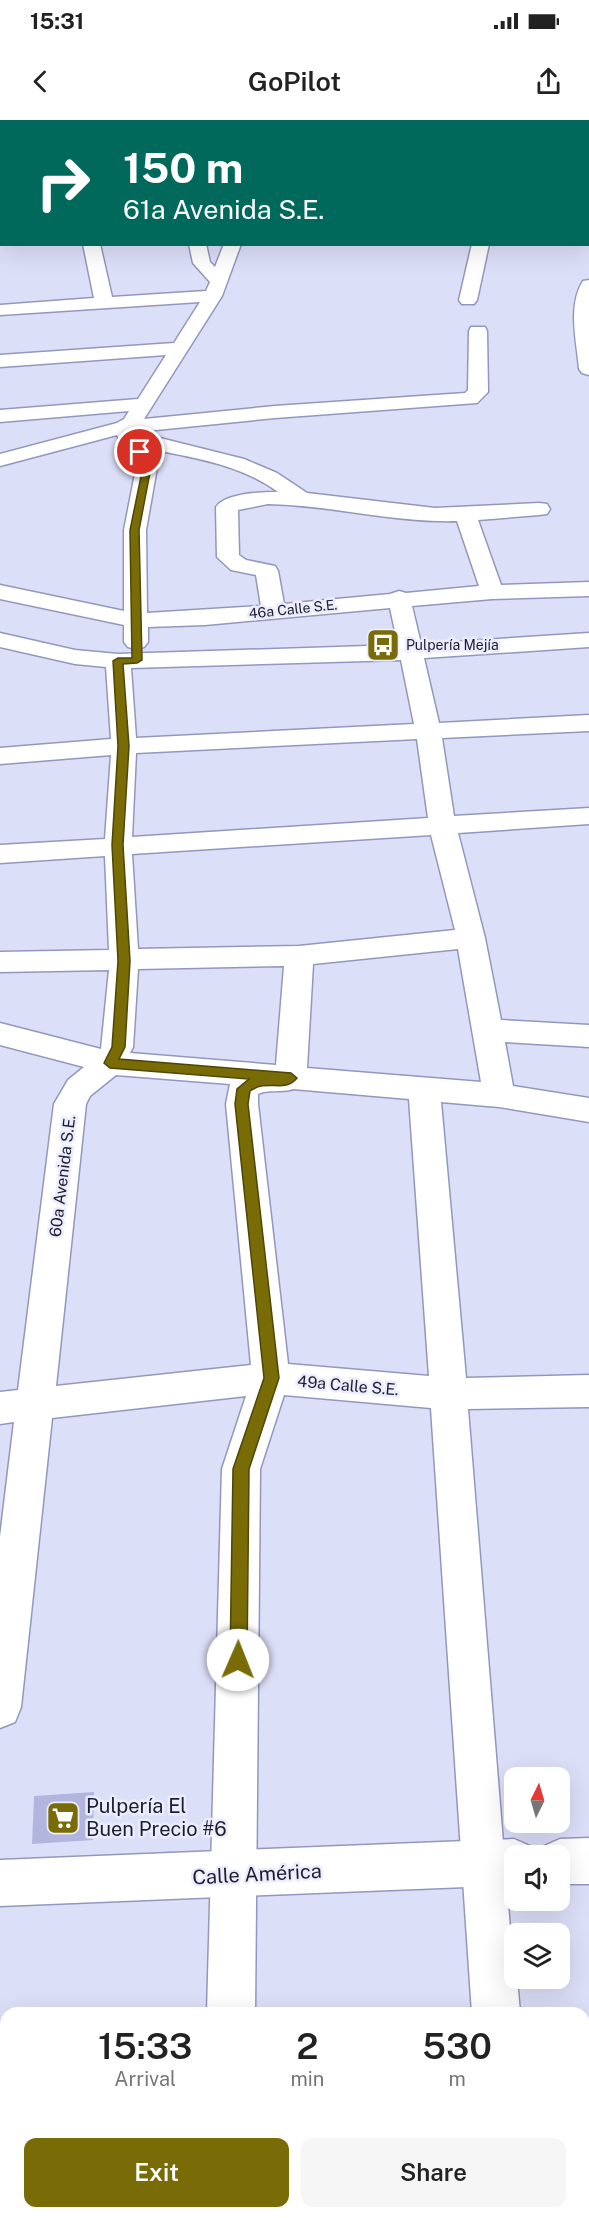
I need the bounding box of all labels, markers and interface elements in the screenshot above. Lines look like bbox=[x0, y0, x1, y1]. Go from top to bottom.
text: 15:31 bbox=[30, 8, 84, 34]
icon: back bbox=[24, 65, 57, 98]
text: GoPilot bbox=[248, 65, 341, 97]
icon: share bbox=[532, 65, 565, 98]
text: 150 m bbox=[123, 143, 243, 192]
icon: right bbox=[24, 144, 102, 222]
text: 61a Avenida S.E. bbox=[123, 193, 324, 225]
pin bbox=[114, 426, 165, 477]
icon: arrive bbox=[123, 435, 156, 468]
street label: 46a Calle S.E. bbox=[248, 596, 338, 622]
bus stop icon: Pulpería Mejía bbox=[365, 627, 401, 663]
place label: Pulpería Mejía bbox=[406, 637, 499, 653]
street label: 60a Avenida S.E. bbox=[46, 1114, 79, 1238]
street label: 49a Calle S.E. bbox=[297, 1372, 399, 1399]
position arrow bbox=[206, 1628, 270, 1692]
north arrow bbox=[504, 1767, 570, 1833]
map controls bbox=[504, 1767, 570, 1989]
place label: Pulpería El Buen Precio #6 bbox=[86, 1794, 227, 1841]
supermarket icon: Pulpería El Buen Precio #6 bbox=[45, 1800, 81, 1836]
button: sound bbox=[504, 1845, 570, 1911]
street label: Calle América bbox=[192, 1859, 322, 1889]
button: layers bbox=[504, 1923, 570, 1989]
text: 15:33 bbox=[98, 2025, 192, 2067]
text: 2 bbox=[296, 2025, 318, 2067]
text: 530 bbox=[422, 2025, 492, 2067]
text: Arrival bbox=[114, 2067, 176, 2091]
text: min bbox=[290, 2067, 324, 2091]
text: m bbox=[449, 2067, 466, 2091]
button: Exit bbox=[24, 2138, 289, 2207]
button: Share bbox=[301, 2138, 566, 2207]

